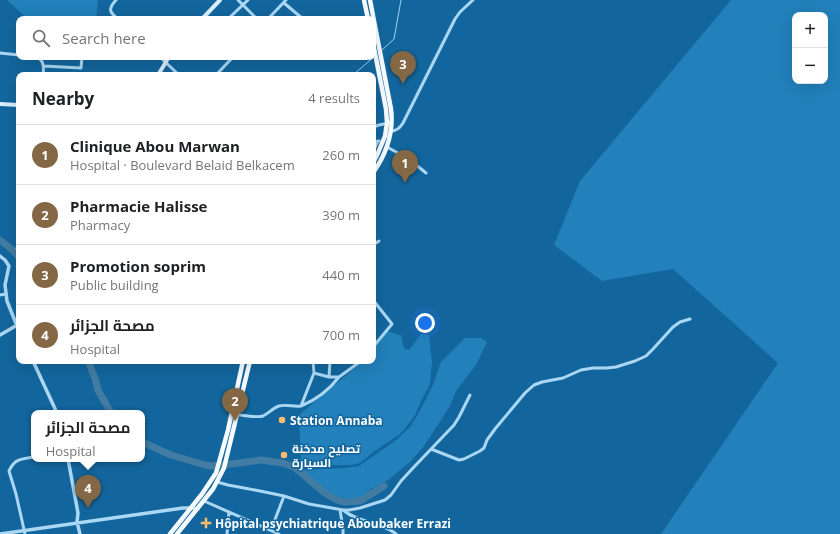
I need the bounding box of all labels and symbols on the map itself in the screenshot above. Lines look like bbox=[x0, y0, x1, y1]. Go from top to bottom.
pin: 3 bbox=[390, 51, 416, 84]
pin: 1 bbox=[392, 150, 418, 183]
your location bbox=[415, 313, 435, 333]
pin: 2 bbox=[222, 388, 248, 421]
place label: Station Annaba bbox=[290, 412, 383, 429]
marker: Station Annaba bbox=[277, 415, 287, 425]
place label: تصليح مدخنة السيارة bbox=[292, 440, 361, 471]
marker: تصليح مدخنة السيارة bbox=[279, 450, 289, 460]
pin: 4 bbox=[75, 475, 101, 508]
place label: Hôpital psychiatrique Aboubaker Errazi bbox=[215, 515, 451, 532]
marker: Hôpital psychiatrique Aboubaker Errazi bbox=[200, 517, 212, 529]

